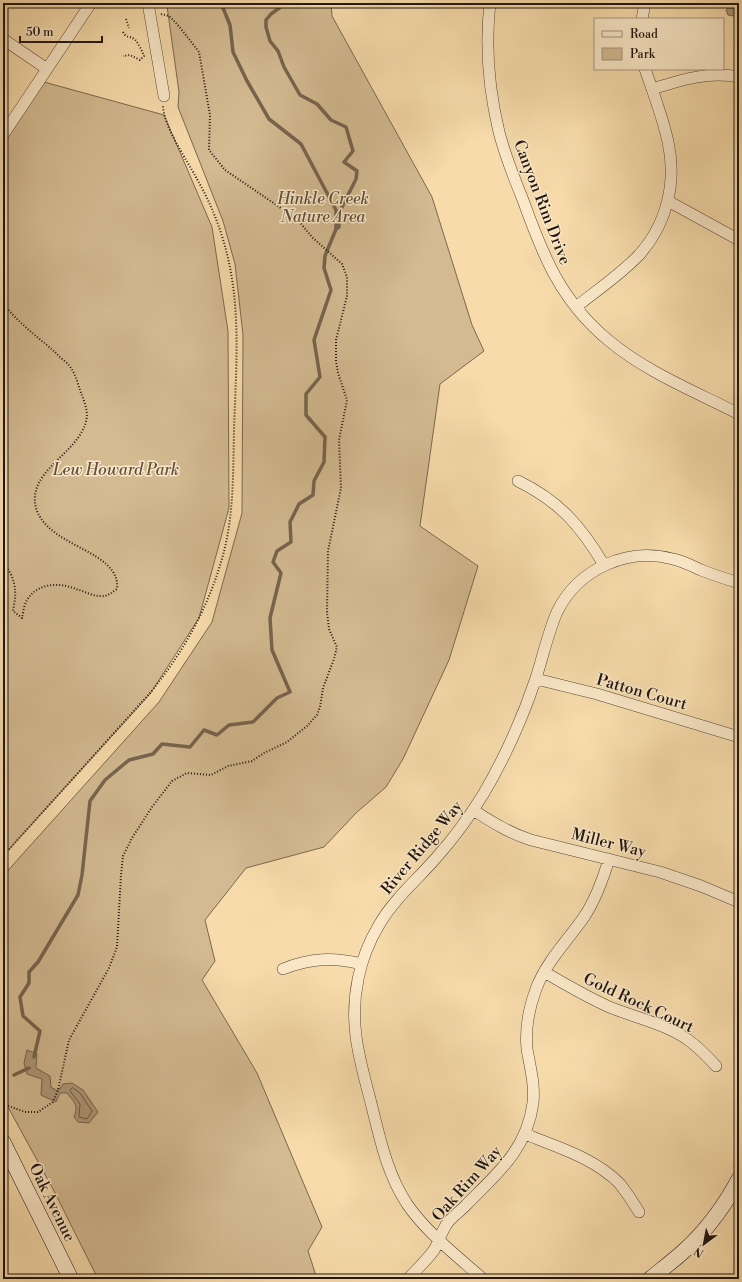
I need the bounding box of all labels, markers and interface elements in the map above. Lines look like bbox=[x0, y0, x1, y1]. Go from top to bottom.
scale bar bbox=[20, 18, 102, 44]
legend bbox=[594, 18, 724, 70]
text: 50 m bbox=[26, 25, 54, 40]
text: Road bbox=[630, 27, 658, 42]
text: Park bbox=[630, 47, 656, 62]
street label: Canyon Rim Drive bbox=[509, 137, 575, 268]
park label: Hinkle Creek Nature Area bbox=[276, 189, 369, 227]
park label: Lew Howard Park bbox=[52, 460, 179, 480]
street label: Patton Court bbox=[594, 669, 690, 715]
street label: River Ridge Way bbox=[377, 796, 467, 899]
street label: Miller Way bbox=[569, 824, 648, 862]
street label: Gold Rock Court bbox=[580, 969, 697, 1037]
street label: Oak Rim Way bbox=[427, 1141, 506, 1226]
street label: Oak Avenue bbox=[24, 1160, 80, 1245]
north arrow bbox=[684, 1224, 724, 1264]
text: N bbox=[692, 1243, 707, 1260]

